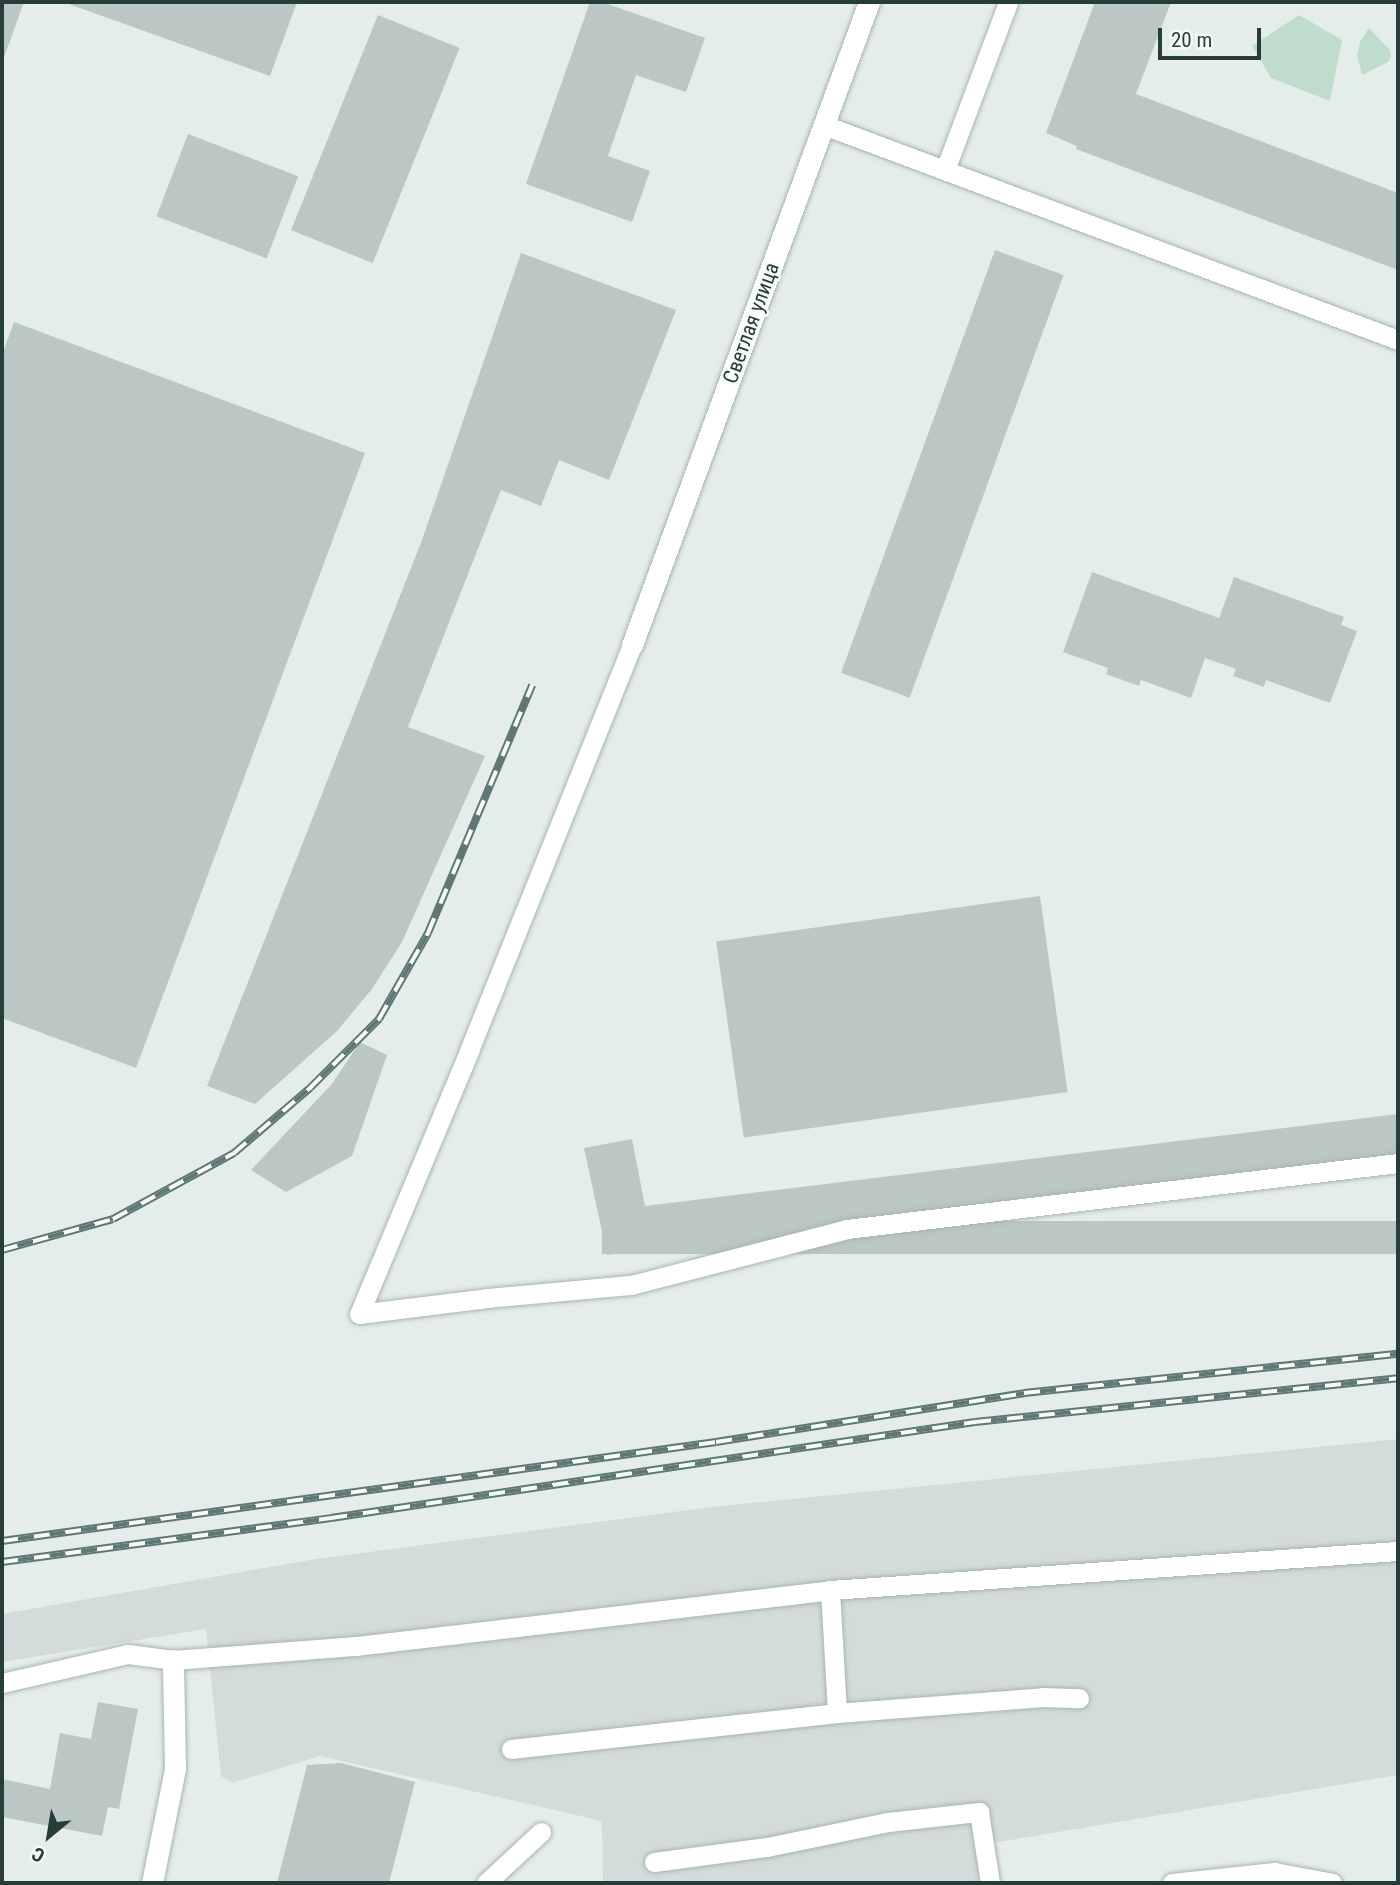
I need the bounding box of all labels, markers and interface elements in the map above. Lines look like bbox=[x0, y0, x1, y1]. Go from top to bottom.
scale bar bbox=[1162, 14, 1265, 58]
text: 20 m bbox=[1171, 28, 1212, 52]
street label: Светлая улица bbox=[717, 259, 785, 387]
north arrow bbox=[14, 1801, 84, 1871]
text: С bbox=[28, 1842, 49, 1867]

